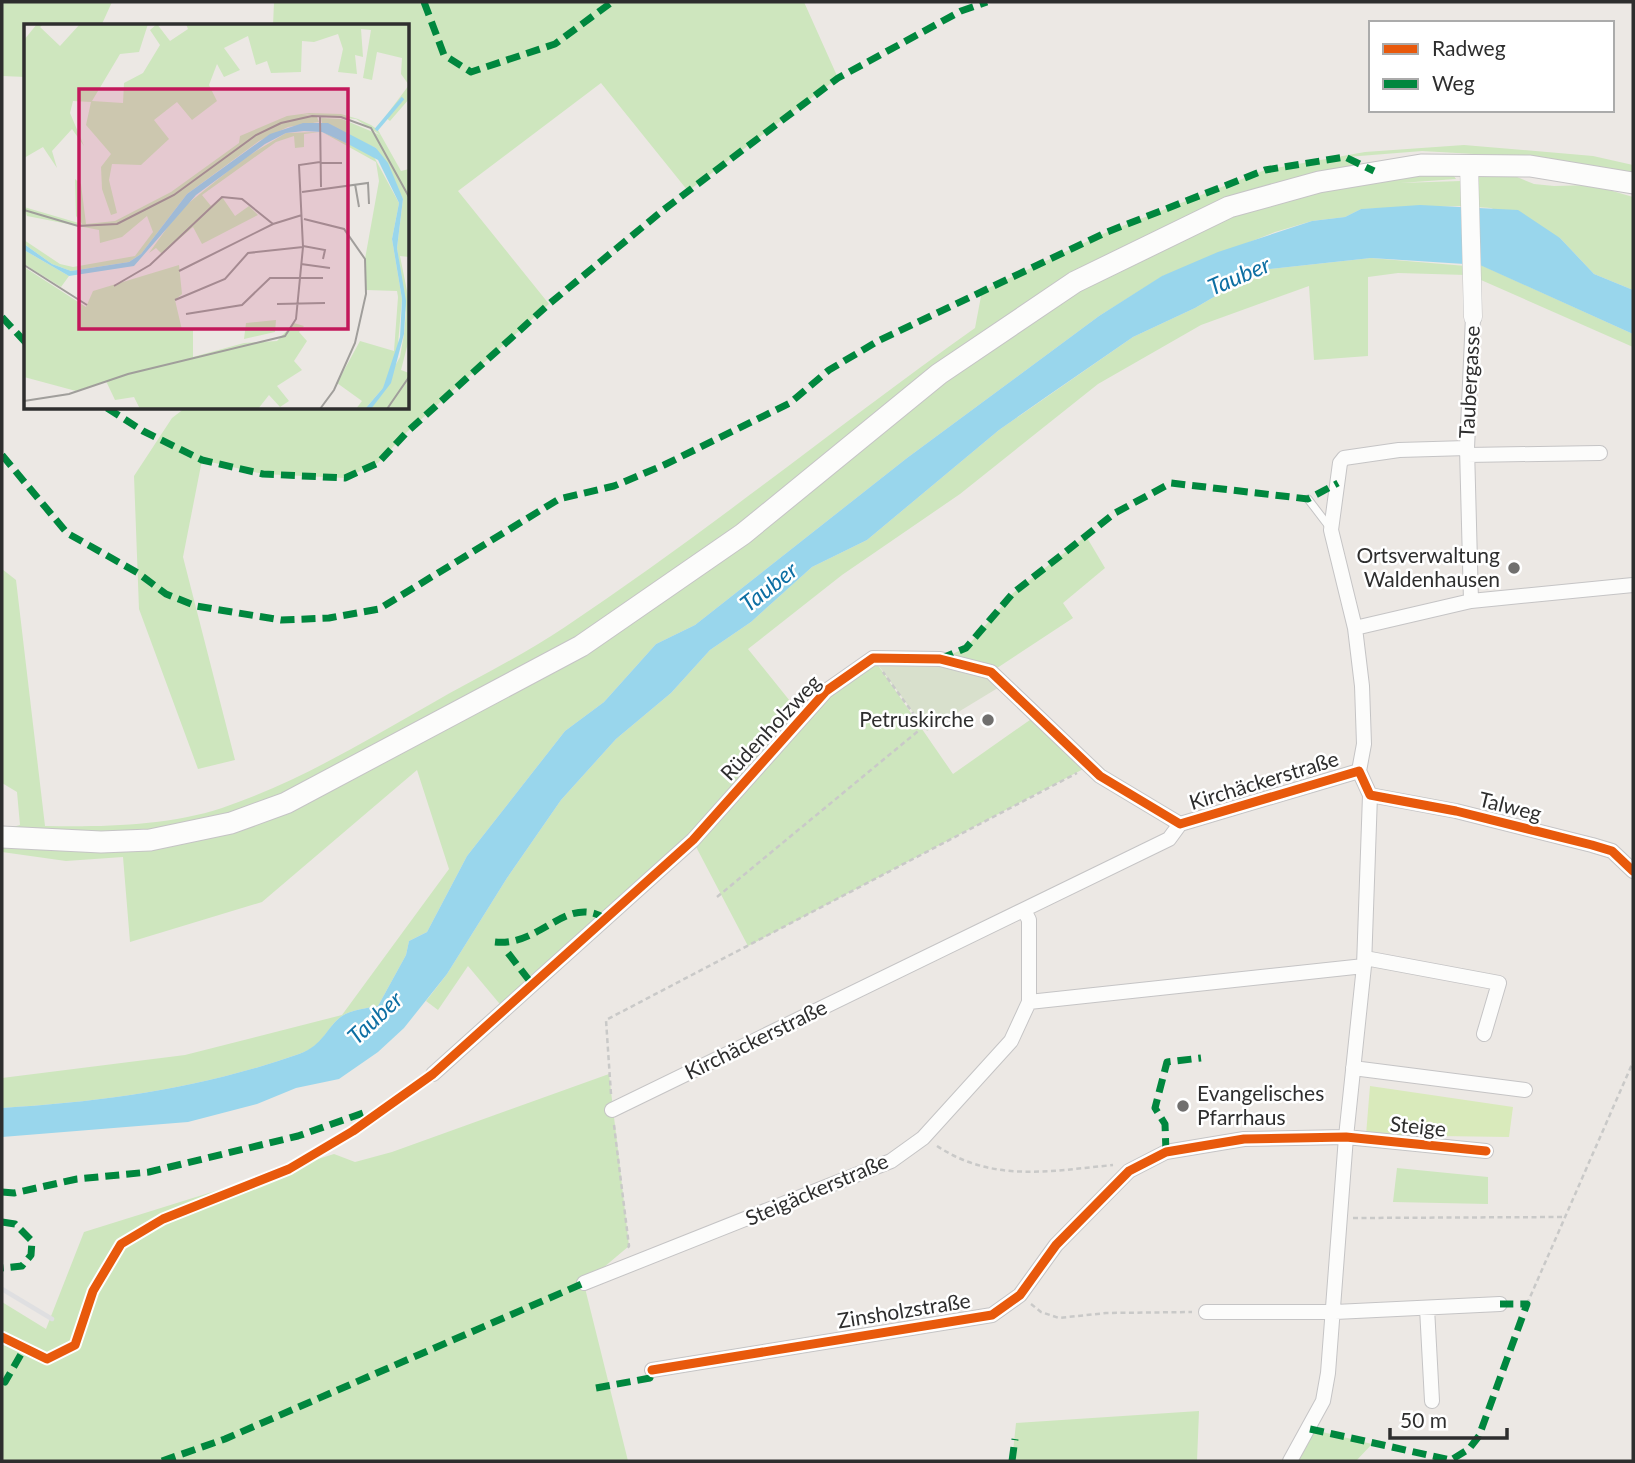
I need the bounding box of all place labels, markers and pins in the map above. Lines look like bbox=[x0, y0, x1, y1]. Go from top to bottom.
place label: Ortsverwaltung Waldenhausen bbox=[1356, 542, 1500, 591]
marker: Ortsverwaltung Waldenhausen bbox=[1506, 560, 1522, 576]
place label: Petruskirche bbox=[859, 706, 974, 731]
marker: Petruskirche bbox=[980, 712, 996, 728]
place label: Evangelisches Pfarrhaus bbox=[1197, 1080, 1324, 1129]
marker: Evangelisches Pfarrhaus bbox=[1175, 1098, 1191, 1114]

